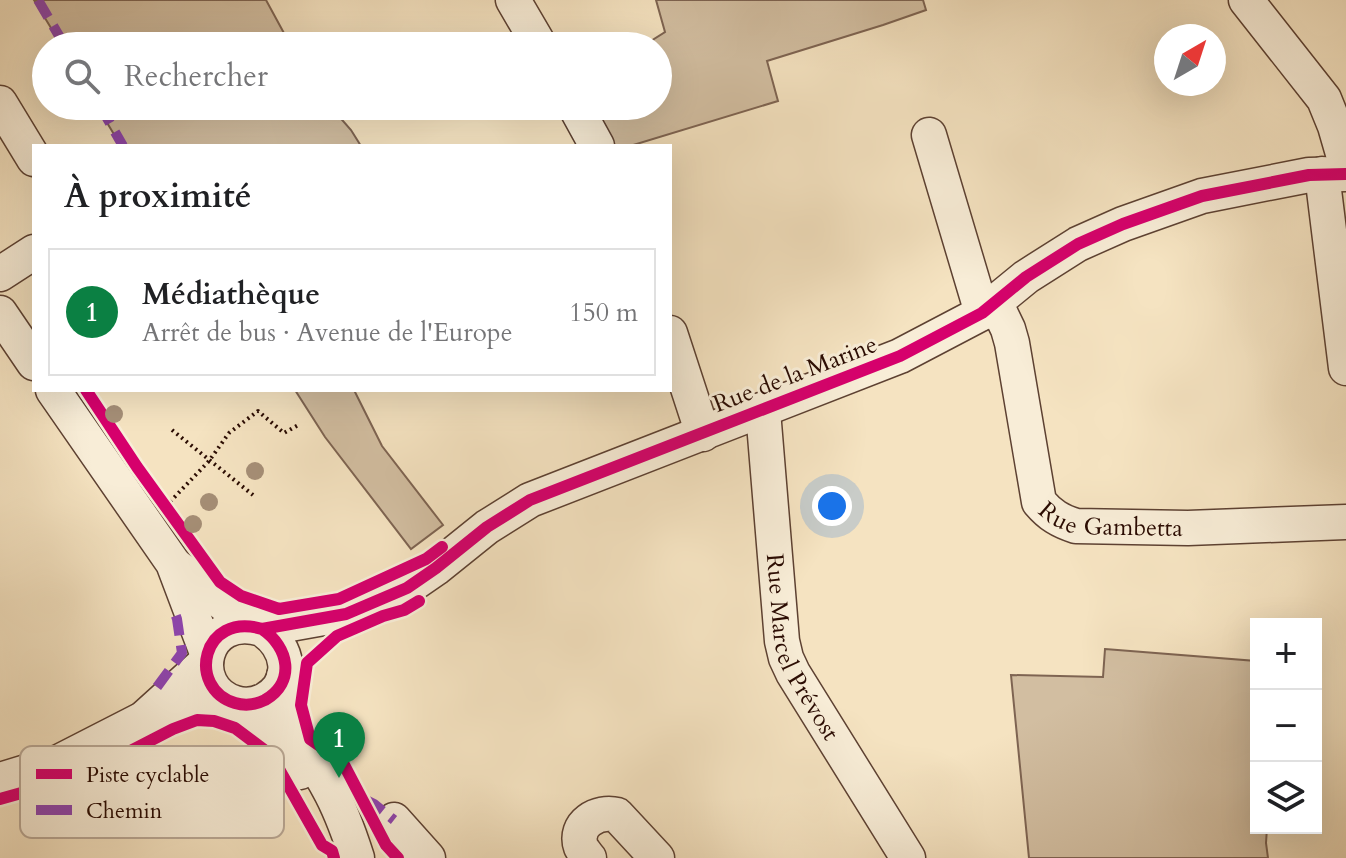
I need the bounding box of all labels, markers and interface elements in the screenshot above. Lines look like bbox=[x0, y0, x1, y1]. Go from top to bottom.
north arrow bbox=[1154, 24, 1226, 96]
search box bbox=[32, 32, 672, 120]
icon: search bbox=[60, 54, 104, 98]
text: Rechercher bbox=[124, 56, 268, 97]
text: À proximité bbox=[64, 173, 251, 219]
text: Médiathèque bbox=[142, 274, 320, 315]
text: 1 bbox=[85, 295, 99, 330]
text: 150 m bbox=[569, 295, 638, 330]
text: Arrêt de bus · Avenue de l'Europe bbox=[142, 315, 513, 350]
street label: Rue de la Marine bbox=[708, 328, 882, 421]
your location bbox=[812, 486, 852, 526]
street label: Rue Gambetta bbox=[1031, 494, 1184, 545]
street label: Rue Marcel Prévost bbox=[758, 552, 847, 747]
map controls bbox=[1250, 618, 1322, 834]
button: + bbox=[1250, 618, 1322, 690]
button: − bbox=[1250, 690, 1322, 762]
pin: 1 bbox=[313, 712, 365, 778]
legend bbox=[20, 746, 284, 838]
text: Piste cyclable bbox=[86, 760, 210, 790]
button: layers bbox=[1250, 762, 1322, 834]
text: Chemin bbox=[86, 796, 163, 826]

